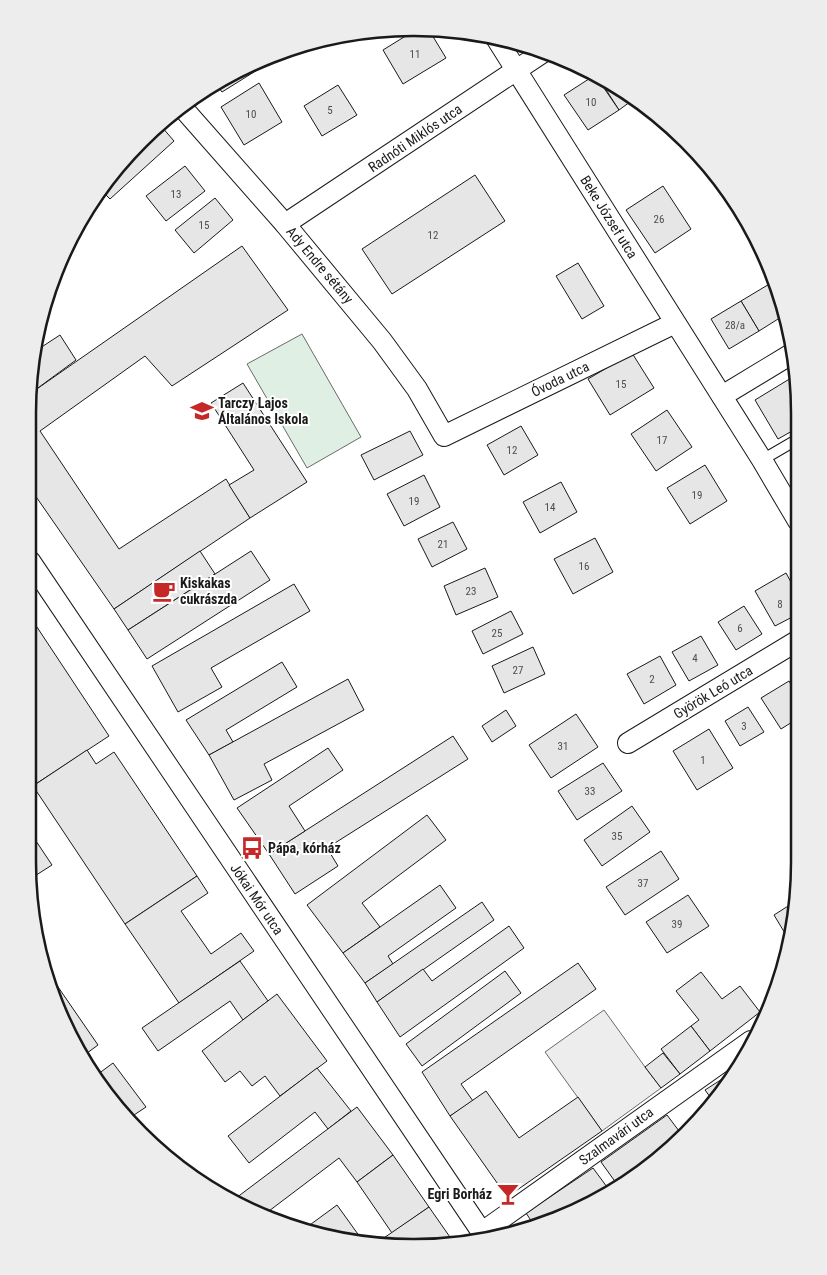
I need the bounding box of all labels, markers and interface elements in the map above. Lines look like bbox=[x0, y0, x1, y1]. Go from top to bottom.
house number: 11 bbox=[410, 48, 420, 61]
house number: 10 bbox=[586, 96, 596, 109]
street label: Radnóti Miklós utca bbox=[365, 101, 465, 175]
house number: 5 bbox=[327, 104, 333, 117]
house number: 10 bbox=[246, 108, 256, 121]
street label: Beke József utca bbox=[577, 173, 641, 261]
house number: 13 bbox=[171, 188, 181, 201]
house number: 26 bbox=[654, 213, 664, 226]
house number: 15 bbox=[199, 219, 209, 232]
street label: Ady Endre sétány bbox=[283, 223, 357, 307]
house number: 12 bbox=[428, 229, 438, 242]
house number: 28/a bbox=[725, 319, 745, 332]
street label: Óvoda utca bbox=[528, 357, 591, 400]
house number: 15 bbox=[616, 378, 626, 391]
place label: Tarczy Lajos Általános Iskola bbox=[218, 395, 309, 427]
school or university icon: Tarczy Lajos Általános Iskola bbox=[189, 398, 215, 424]
house number: 17 bbox=[657, 434, 667, 447]
house number: 12 bbox=[507, 444, 517, 457]
house number: 19 bbox=[692, 489, 702, 502]
house number: 19 bbox=[409, 495, 419, 508]
house number: 14 bbox=[545, 501, 556, 514]
house number: 21 bbox=[438, 538, 448, 551]
house number: 16 bbox=[579, 560, 589, 573]
place label: Kiskakas cukrászda bbox=[180, 575, 238, 607]
cafe icon: Kiskakas cukrászda bbox=[151, 578, 177, 604]
house number: 23 bbox=[466, 585, 476, 598]
house number: 8 bbox=[777, 598, 783, 611]
house number: 6 bbox=[737, 622, 743, 635]
house number: 25 bbox=[492, 627, 502, 640]
house number: 4 bbox=[692, 652, 698, 665]
street label: Györök Leó utca bbox=[671, 662, 755, 722]
house number: 27 bbox=[513, 664, 523, 677]
house number: 2 bbox=[649, 673, 655, 686]
house number: 3 bbox=[741, 720, 747, 733]
house number: 31 bbox=[558, 740, 568, 753]
house number: 1 bbox=[700, 754, 706, 767]
house number: 33 bbox=[585, 785, 595, 798]
house number: 35 bbox=[612, 830, 622, 843]
bus stop icon: Pápa, kórház bbox=[239, 835, 265, 861]
place label: Pápa, kórház bbox=[268, 840, 341, 856]
street label: Jókai Mór utca bbox=[227, 860, 287, 938]
house number: 37 bbox=[638, 877, 648, 890]
house number: 39 bbox=[672, 918, 682, 931]
street label: Szalmavári utca bbox=[576, 1104, 656, 1168]
bar icon: Egri Borház bbox=[495, 1181, 521, 1207]
place label: Egri Borház bbox=[428, 1186, 492, 1202]

